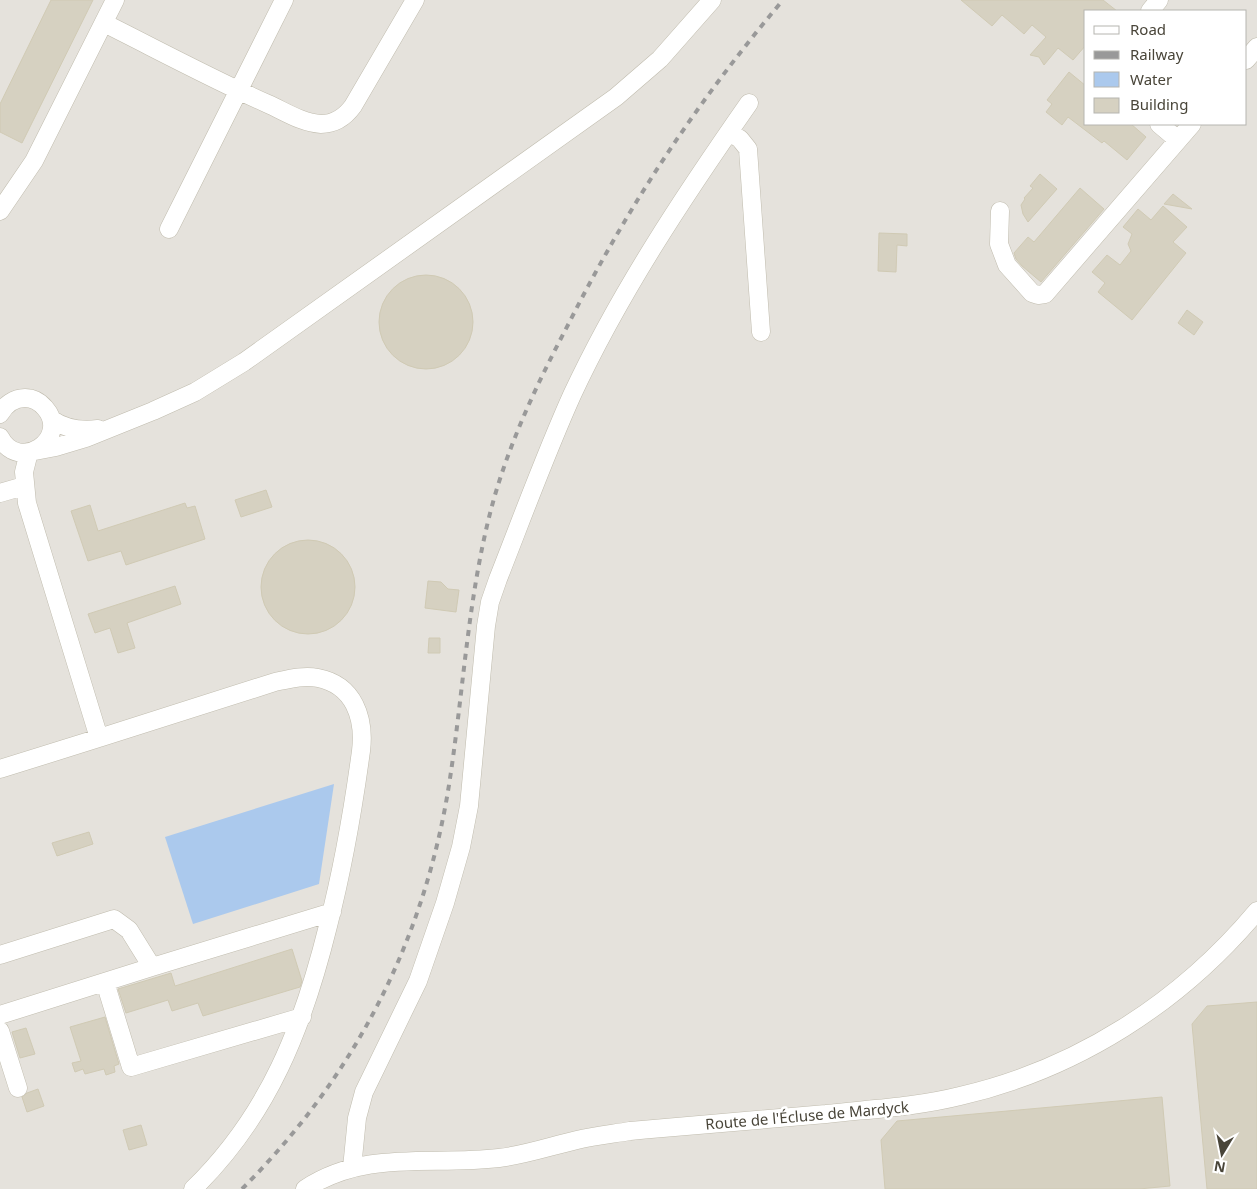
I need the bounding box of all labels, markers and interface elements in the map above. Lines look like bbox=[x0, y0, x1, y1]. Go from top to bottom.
legend bbox=[1084, 10, 1247, 125]
text: Road bbox=[1130, 19, 1166, 39]
text: Railway bbox=[1130, 44, 1184, 64]
text: Water bbox=[1130, 69, 1172, 89]
text: Building bbox=[1130, 94, 1188, 114]
street label: Route de l'Écluse de Mardyck bbox=[704, 1096, 910, 1134]
north arrow bbox=[1197, 1129, 1247, 1179]
text: N bbox=[1212, 1157, 1227, 1178]

